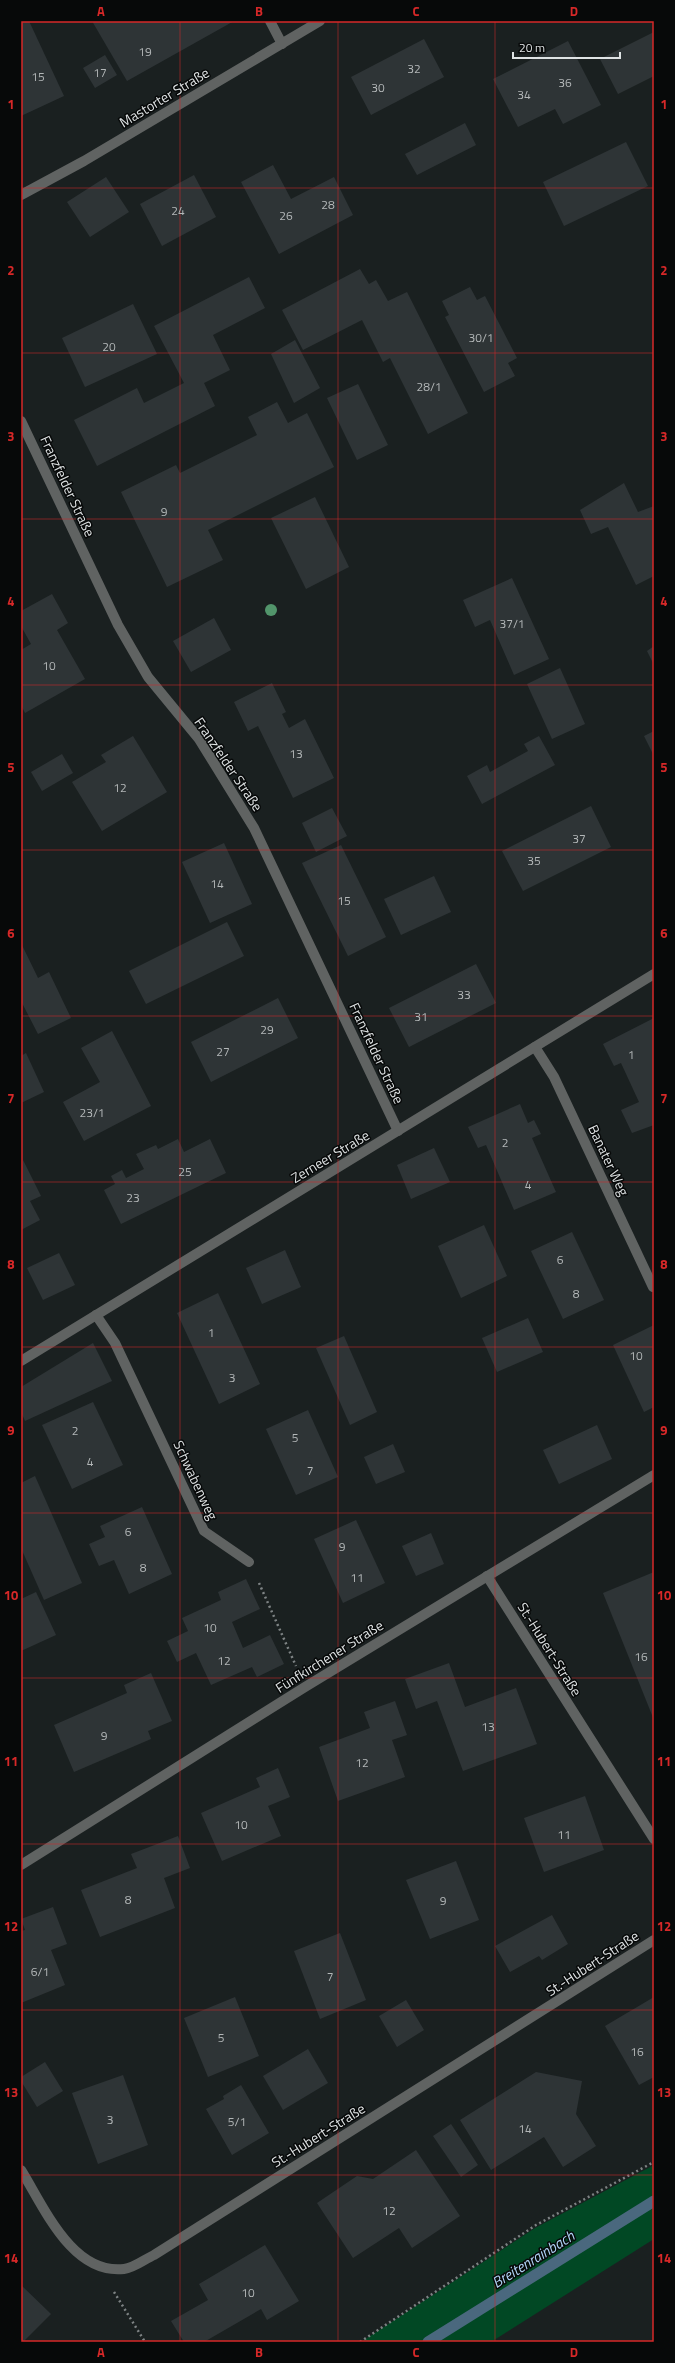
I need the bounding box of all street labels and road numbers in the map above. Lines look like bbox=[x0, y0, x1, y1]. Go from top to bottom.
street label: Mastorter Straße bbox=[115, 62, 213, 132]
street label: Franzfelder Straße bbox=[35, 432, 101, 540]
street label: Franzfelder Straße bbox=[190, 713, 268, 815]
street label: Franzfelder Straße bbox=[344, 999, 410, 1107]
street label: Banater Weg bbox=[583, 1121, 635, 1199]
street label: Zerneer Straße bbox=[287, 1124, 373, 1188]
street label: Schwabenweg bbox=[168, 1437, 224, 1523]
street label: St.-Hubert-Straße bbox=[513, 1598, 587, 1700]
street label: Fünfkirchener Straße bbox=[271, 1614, 387, 1698]
street label: St.-Hubert-Straße bbox=[541, 1925, 643, 2001]
street label: St.-Hubert-Straße bbox=[267, 2098, 369, 2172]

